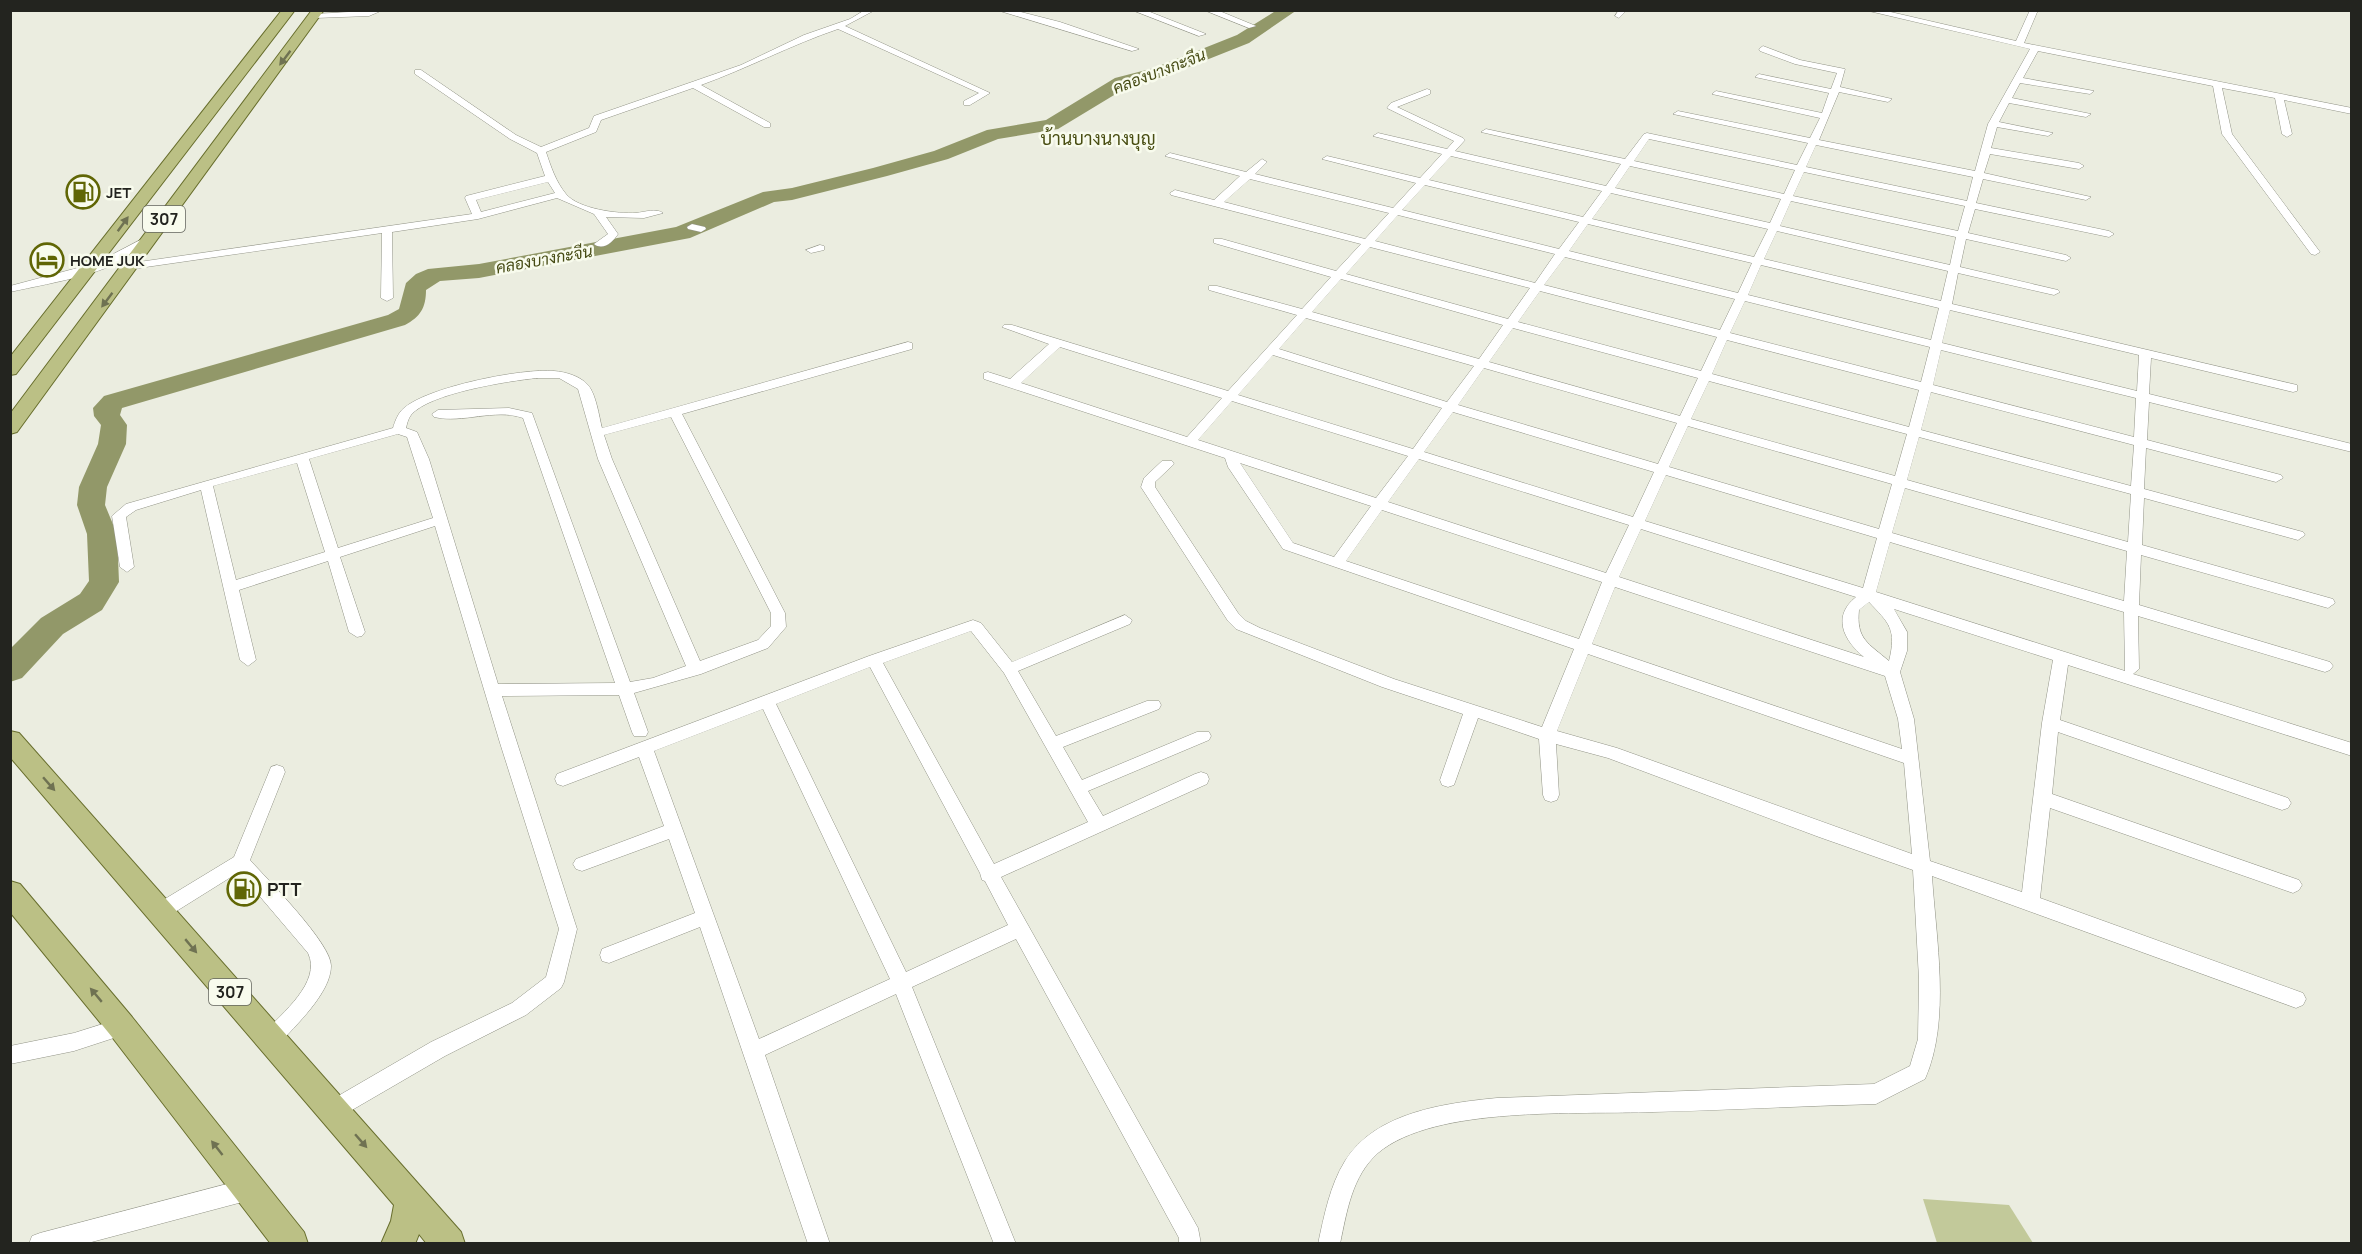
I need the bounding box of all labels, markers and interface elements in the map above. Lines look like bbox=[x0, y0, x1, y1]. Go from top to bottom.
water label: คลองบางกะจีน bbox=[1109, 43, 1209, 99]
one-way arrow bbox=[278, 50, 291, 66]
district label: บ้านบางนางบุญ bbox=[1040, 126, 1156, 151]
fuel station icon: JET bbox=[65, 174, 101, 210]
place label: JET bbox=[106, 182, 131, 203]
road number: 307 bbox=[143, 206, 185, 232]
one-way arrow bbox=[117, 216, 129, 232]
water label: คลองบางกะจีน bbox=[494, 240, 594, 278]
hotel icon: HOME JUK bbox=[29, 242, 65, 278]
place label: HOME JUK bbox=[70, 250, 145, 271]
one-way arrow bbox=[101, 291, 113, 307]
one-way arrow bbox=[42, 776, 55, 791]
fuel station icon: PTT bbox=[226, 871, 262, 907]
place label: PTT bbox=[267, 877, 301, 901]
one-way arrow bbox=[185, 939, 198, 954]
road number: 307 bbox=[209, 979, 251, 1005]
one-way arrow bbox=[89, 987, 102, 1003]
one-way arrow bbox=[354, 1133, 367, 1149]
one-way arrow bbox=[212, 1140, 224, 1155]

